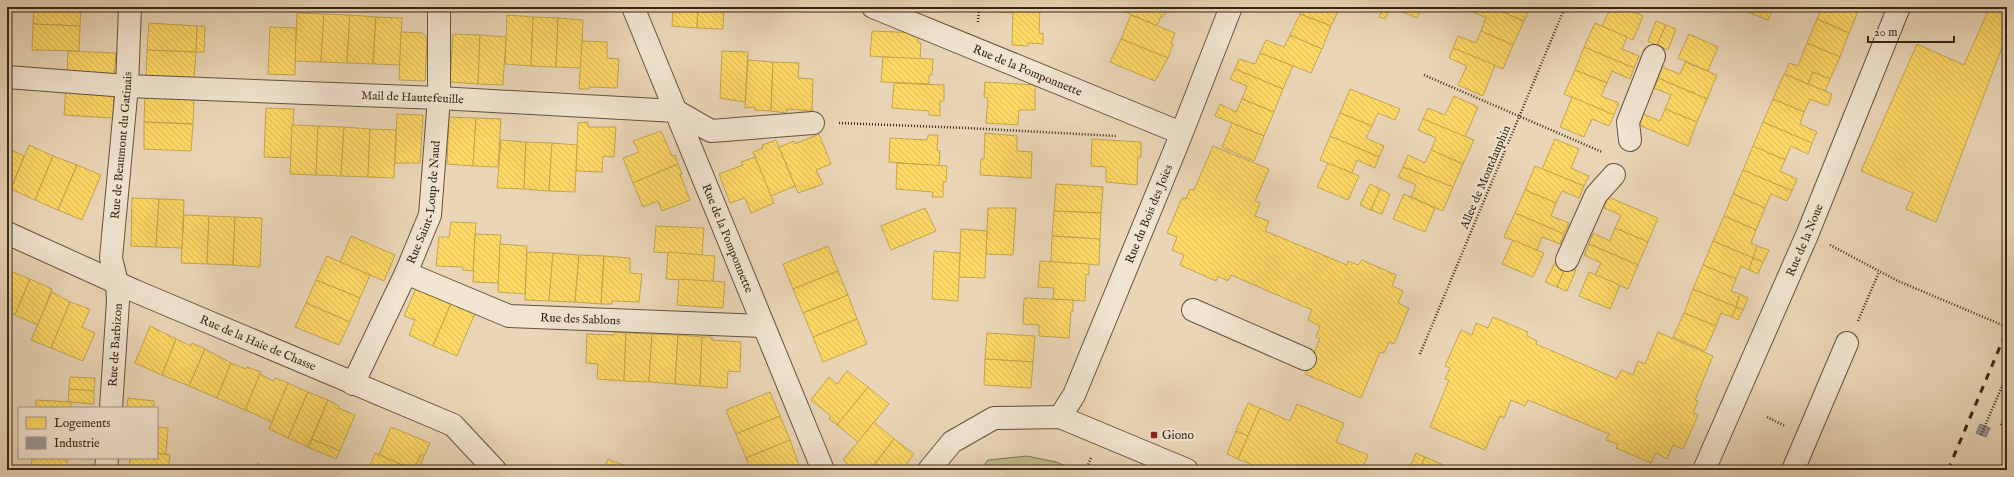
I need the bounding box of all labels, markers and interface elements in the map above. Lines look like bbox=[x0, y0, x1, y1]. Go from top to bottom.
scale bar bbox=[1868, 18, 1954, 44]
text: 20 m bbox=[1874, 25, 1897, 40]
street label: Rue de la Pomponnette bbox=[971, 42, 1085, 100]
street label: Rue de Beaumont du Gatinais bbox=[108, 71, 136, 220]
street label: Mail de Hautefeuille bbox=[361, 88, 465, 107]
street label: Allee de Montdauphin bbox=[1456, 123, 1515, 233]
street label: Rue Saint-Loup de Naud bbox=[404, 139, 444, 266]
street label: Rue du Bois des Joies bbox=[1122, 162, 1176, 266]
street label: Rue de la Pomponnette bbox=[698, 182, 757, 296]
street label: Rue de la Noue bbox=[1783, 201, 1827, 279]
street label: Rue de Barbizon bbox=[105, 302, 126, 387]
street label: Rue des Sablons bbox=[540, 310, 621, 328]
street label: Rue de la Haie de Chasse bbox=[197, 312, 319, 375]
legend bbox=[18, 407, 158, 459]
text: Logements bbox=[54, 416, 111, 431]
place label: Giono bbox=[1162, 428, 1195, 443]
marker: Giono bbox=[1149, 430, 1159, 440]
text: Industrie bbox=[54, 436, 100, 451]

